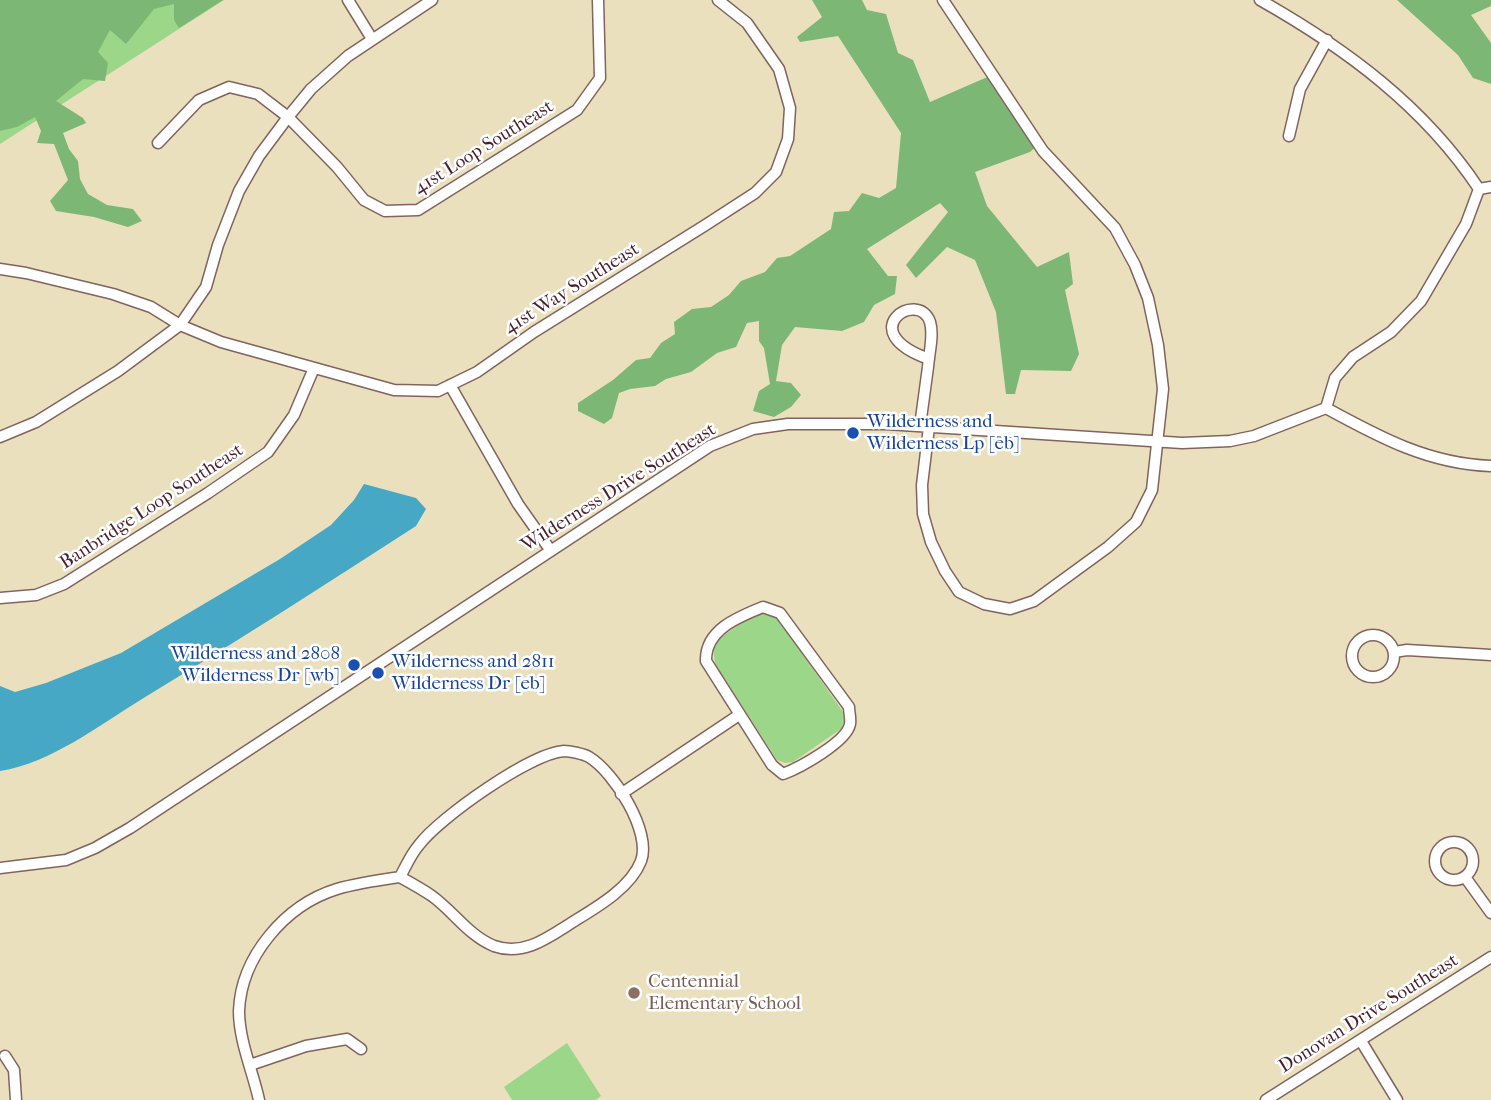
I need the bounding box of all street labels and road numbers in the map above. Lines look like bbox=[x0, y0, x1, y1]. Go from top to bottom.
street label: 41st Loop Southeast bbox=[410, 96, 558, 200]
street label: 41st Way Southeast bbox=[500, 238, 644, 340]
street label: Wilderness Drive Southeast bbox=[517, 419, 721, 557]
street label: Banbridge Loop Southeast bbox=[56, 439, 248, 575]
street label: Donovan Drive Southeast bbox=[1275, 949, 1463, 1079]

